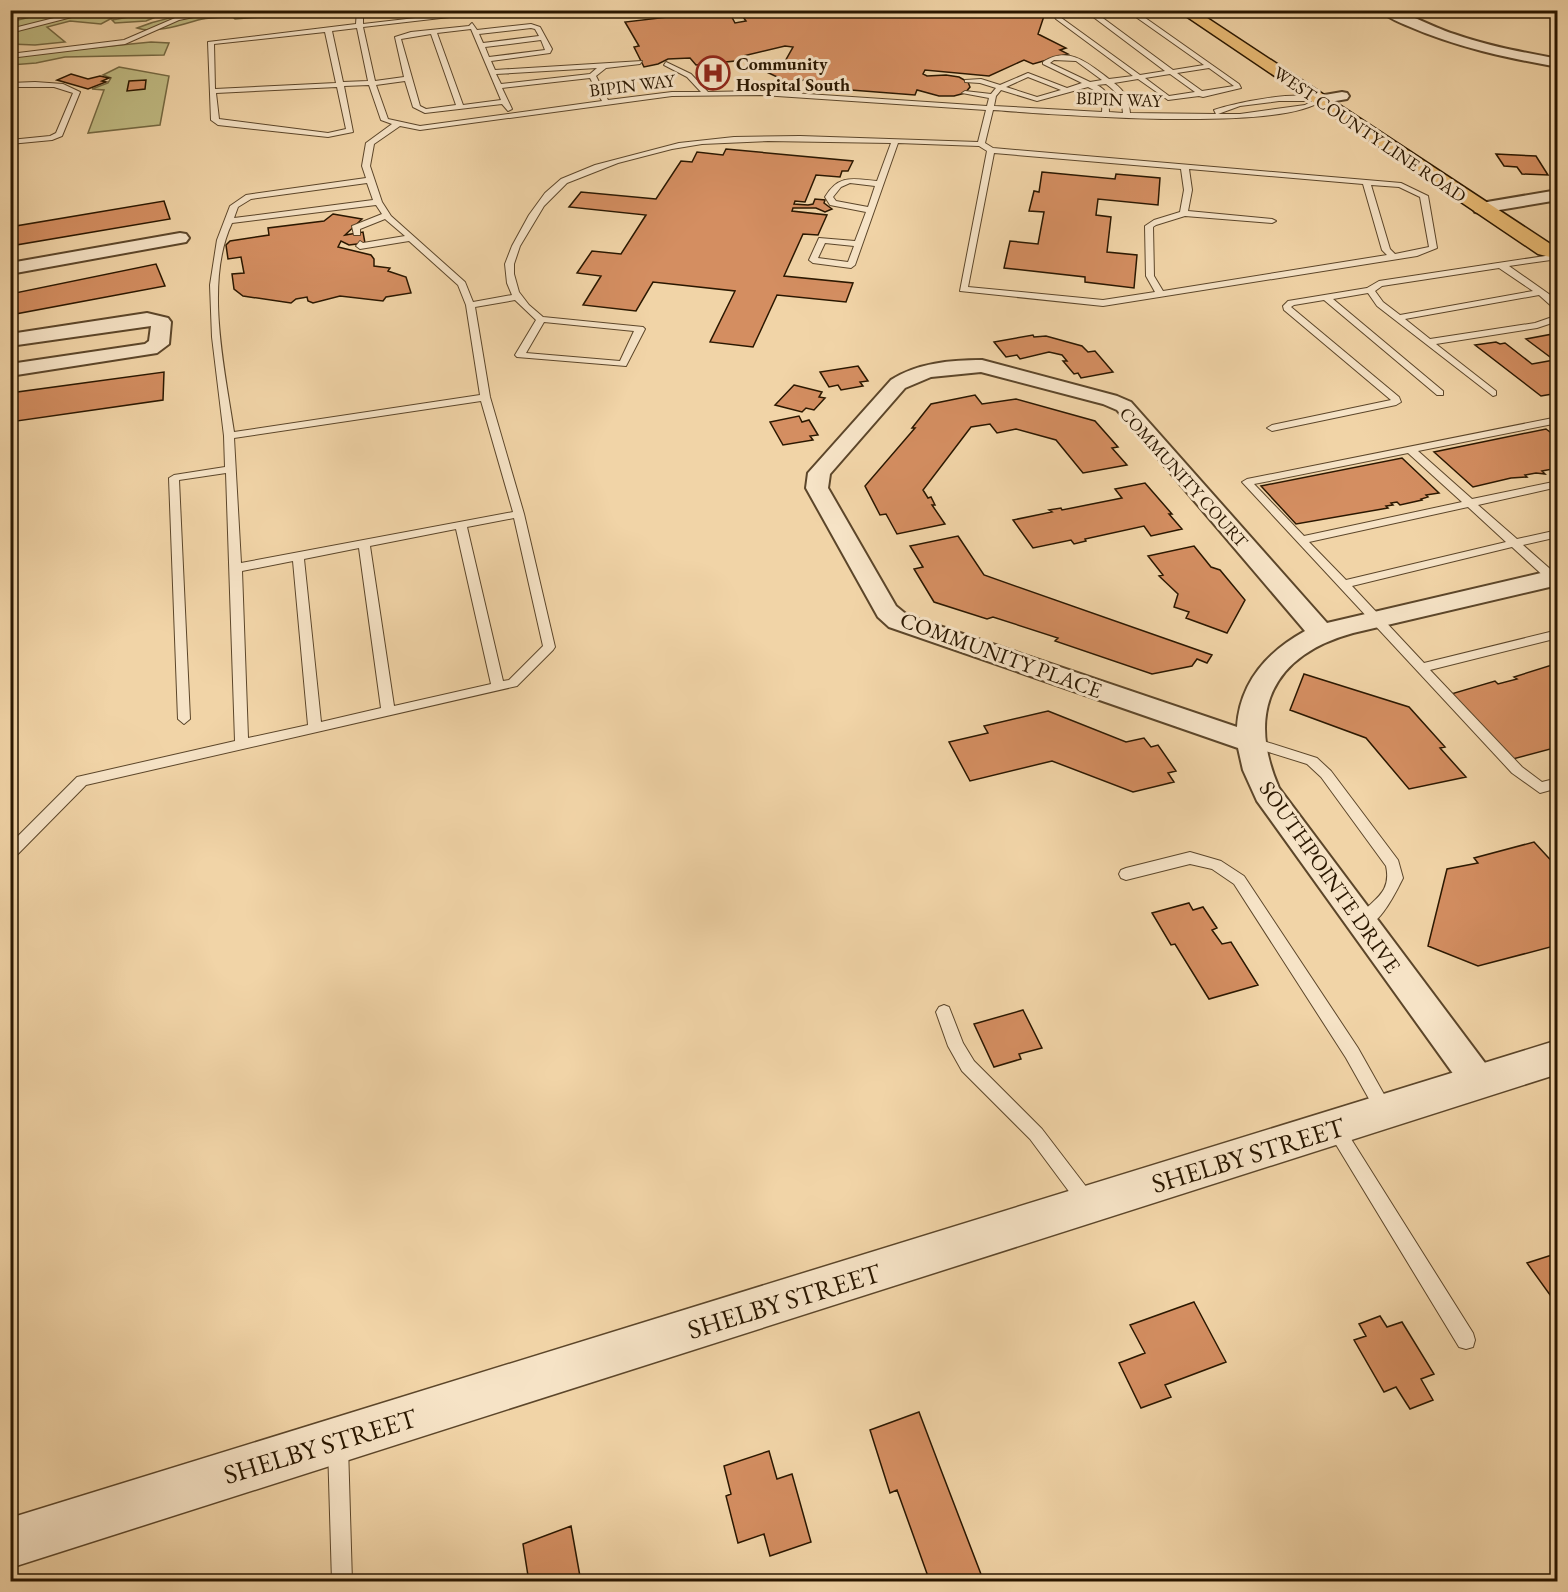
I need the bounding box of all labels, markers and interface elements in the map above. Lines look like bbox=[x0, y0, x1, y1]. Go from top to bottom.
place label: Community Hospital South bbox=[736, 52, 850, 96]
hospital icon: Community Hospital South bbox=[695, 55, 731, 91]
street label: WEST COUNTY LINE ROAD bbox=[1269, 61, 1471, 207]
street label: BIPIN WAY bbox=[588, 68, 678, 102]
street label: BIPIN WAY bbox=[1075, 86, 1164, 112]
street label: COMMUNITY COURT bbox=[1115, 402, 1254, 553]
street label: COMMUNITY PLACE bbox=[896, 605, 1106, 705]
street label: SOUTHPOINTE DRIVE bbox=[1253, 775, 1407, 979]
street label: SHELBY STREET bbox=[1147, 1109, 1350, 1201]
street label: SHELBY STREET bbox=[683, 1255, 886, 1347]
street label: SHELBY STREET bbox=[219, 1400, 422, 1492]

